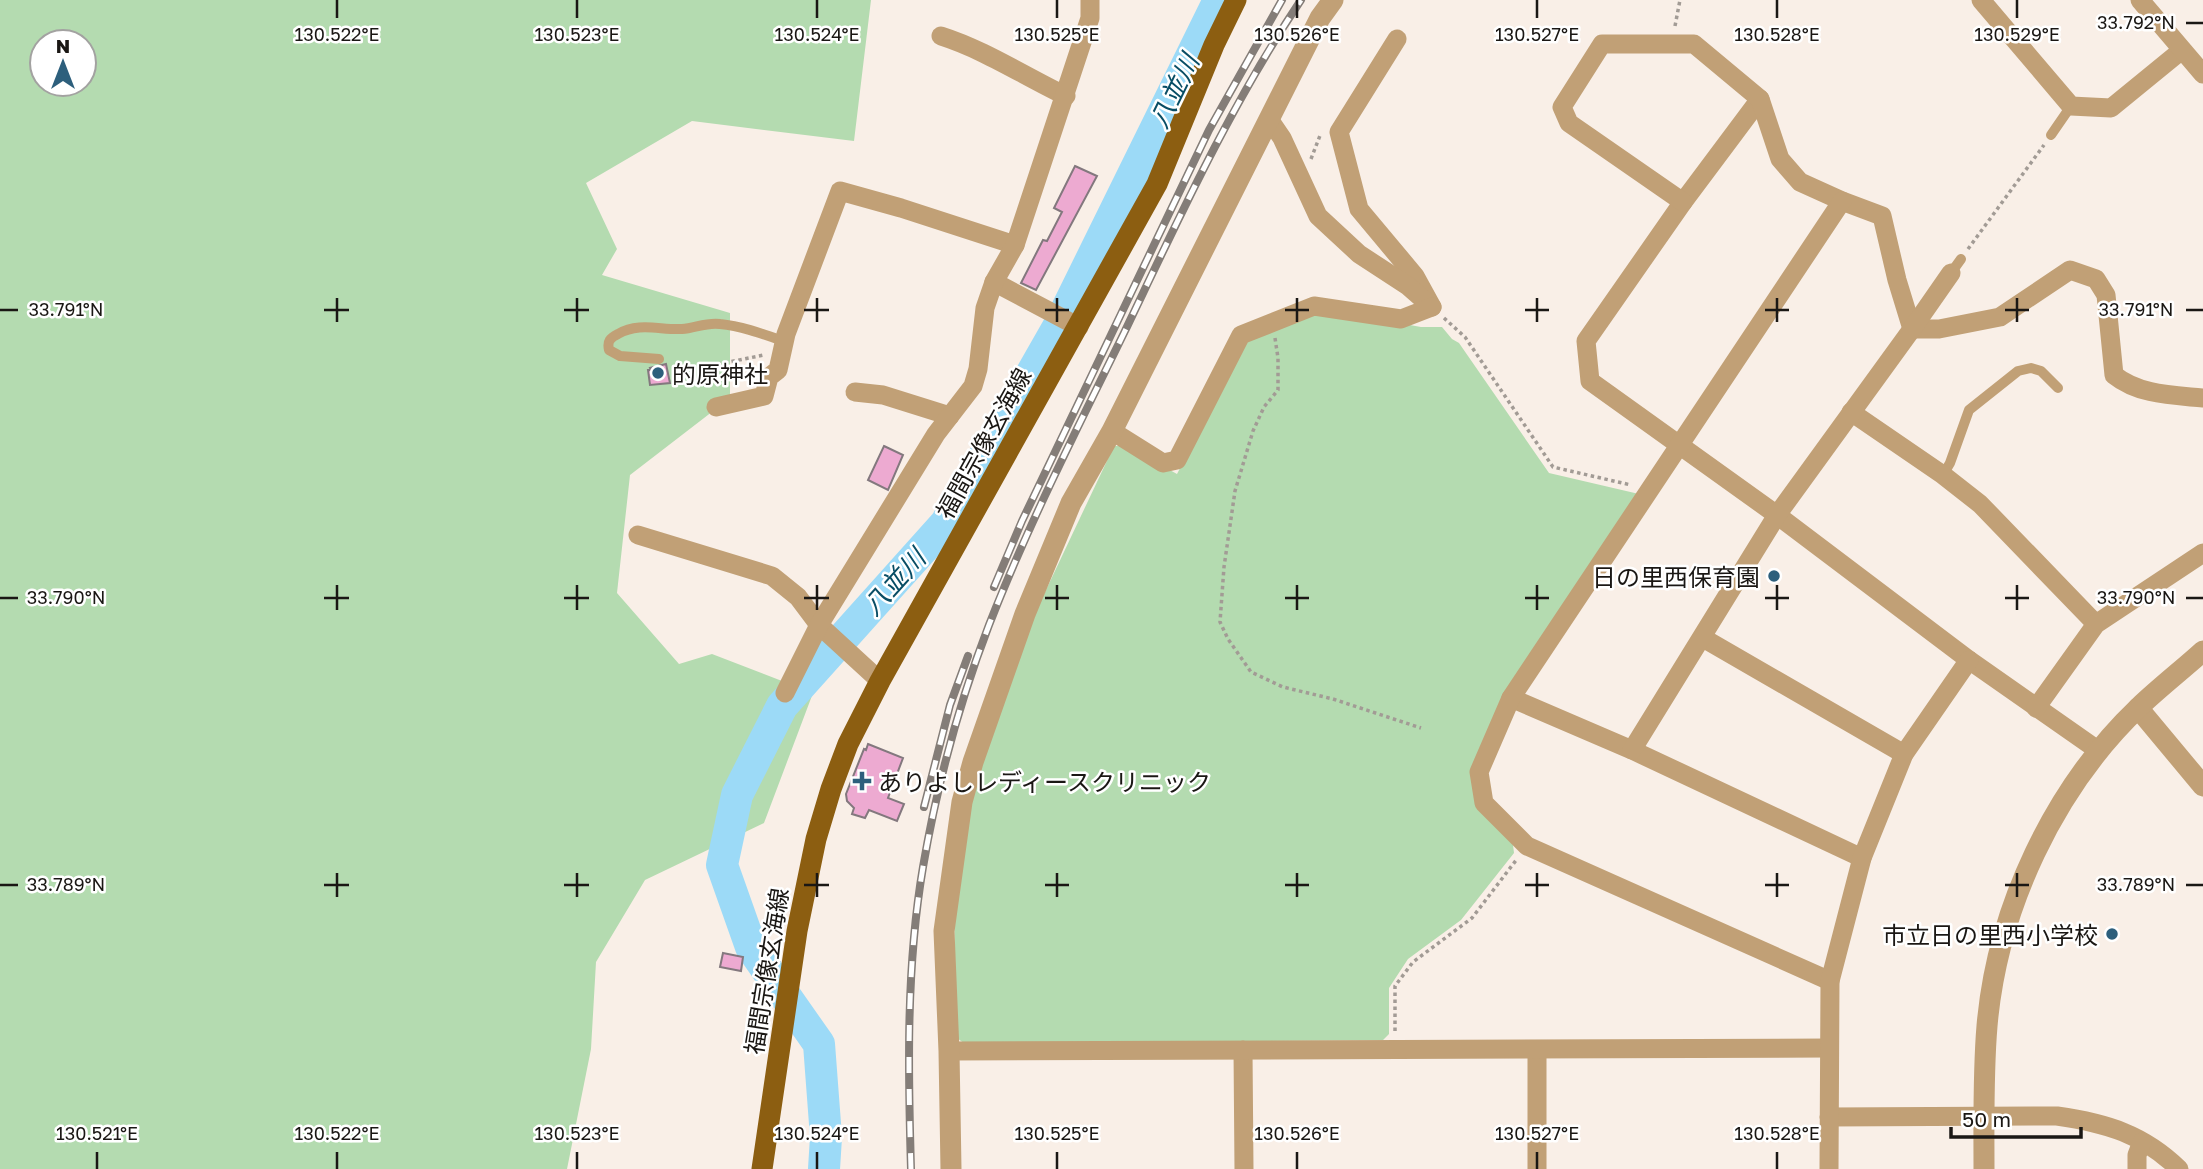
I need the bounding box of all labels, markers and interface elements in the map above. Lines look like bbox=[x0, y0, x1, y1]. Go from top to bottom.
text: 33.792°N bbox=[2097, 11, 2175, 33]
text: 130.522°E bbox=[294, 23, 380, 45]
text: 130.523°E bbox=[534, 23, 620, 45]
text: 130.524°E bbox=[775, 23, 859, 45]
text: 130.525°E bbox=[1014, 23, 1100, 45]
text: 130.526°E bbox=[1254, 23, 1340, 45]
text: 130.527°E bbox=[1495, 23, 1579, 45]
text: 130.528°E bbox=[1734, 23, 1820, 45]
text: 130.529°E bbox=[1974, 23, 2060, 45]
north arrow bbox=[28, 28, 98, 98]
text: N bbox=[56, 34, 70, 57]
water label: 八並川 bbox=[1143, 46, 1206, 133]
text: 33.791°N bbox=[29, 298, 103, 320]
text: 33.791°N bbox=[2099, 298, 2173, 320]
place label: 的原神社 bbox=[672, 359, 768, 388]
street label: 福間宗像玄海線 bbox=[930, 363, 1036, 523]
marker: 的原神社 bbox=[650, 365, 666, 381]
water label: 八並川 bbox=[856, 540, 934, 621]
place label: 日の里西保育園 bbox=[1592, 562, 1760, 591]
marker: 日の里西保育園 bbox=[1766, 568, 1782, 584]
text: 33.790°N bbox=[27, 586, 105, 608]
text: 33.790°N bbox=[2097, 586, 2175, 608]
place label: ありよしレディースクリニック bbox=[878, 767, 1211, 796]
marker: ありよしレディースクリニック bbox=[852, 771, 872, 791]
text: 33.789°N bbox=[27, 873, 105, 895]
text: 33.789°N bbox=[2097, 873, 2175, 895]
street label: 福間宗像玄海線 bbox=[739, 886, 793, 1056]
place label: 市立日の里西小学校 bbox=[1882, 920, 2098, 949]
marker: 市立日の里西小学校 bbox=[2104, 926, 2120, 942]
scale bar bbox=[1951, 1096, 2080, 1140]
text: 50 m bbox=[1962, 1106, 2011, 1132]
text: 130.521°E bbox=[56, 1122, 138, 1144]
text: 130.522°E bbox=[294, 1122, 380, 1144]
text: 130.523°E bbox=[534, 1122, 620, 1144]
text: 130.524°E bbox=[775, 1122, 859, 1144]
text: 130.525°E bbox=[1014, 1122, 1100, 1144]
text: 130.526°E bbox=[1254, 1122, 1340, 1144]
text: 130.527°E bbox=[1495, 1122, 1579, 1144]
text: 130.528°E bbox=[1734, 1122, 1820, 1144]

